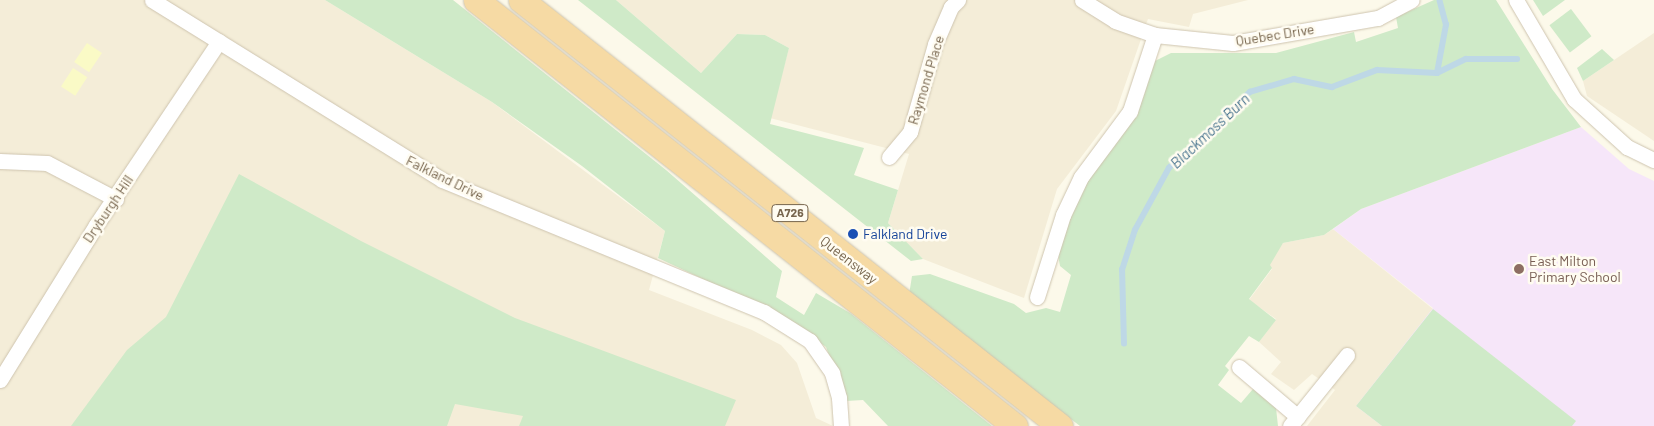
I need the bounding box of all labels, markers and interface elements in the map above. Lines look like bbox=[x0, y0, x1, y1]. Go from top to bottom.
street label: Quebec Drive bbox=[1235, 21, 1315, 49]
street label: Raymond Place bbox=[904, 33, 948, 127]
water label: Blackmoss Burn bbox=[1167, 90, 1253, 172]
street label: Falkland Drive bbox=[403, 152, 487, 204]
street label: Dryburgh Hill bbox=[79, 172, 137, 246]
road number: A726 bbox=[771, 204, 809, 222]
place label: Falkland Drive bbox=[863, 226, 947, 242]
marker: Falkland Drive bbox=[847, 228, 859, 240]
street label: Queensway bbox=[817, 233, 881, 287]
place label: East Milton Primary School bbox=[1529, 253, 1621, 286]
marker: East Milton Primary School bbox=[1513, 263, 1525, 275]

